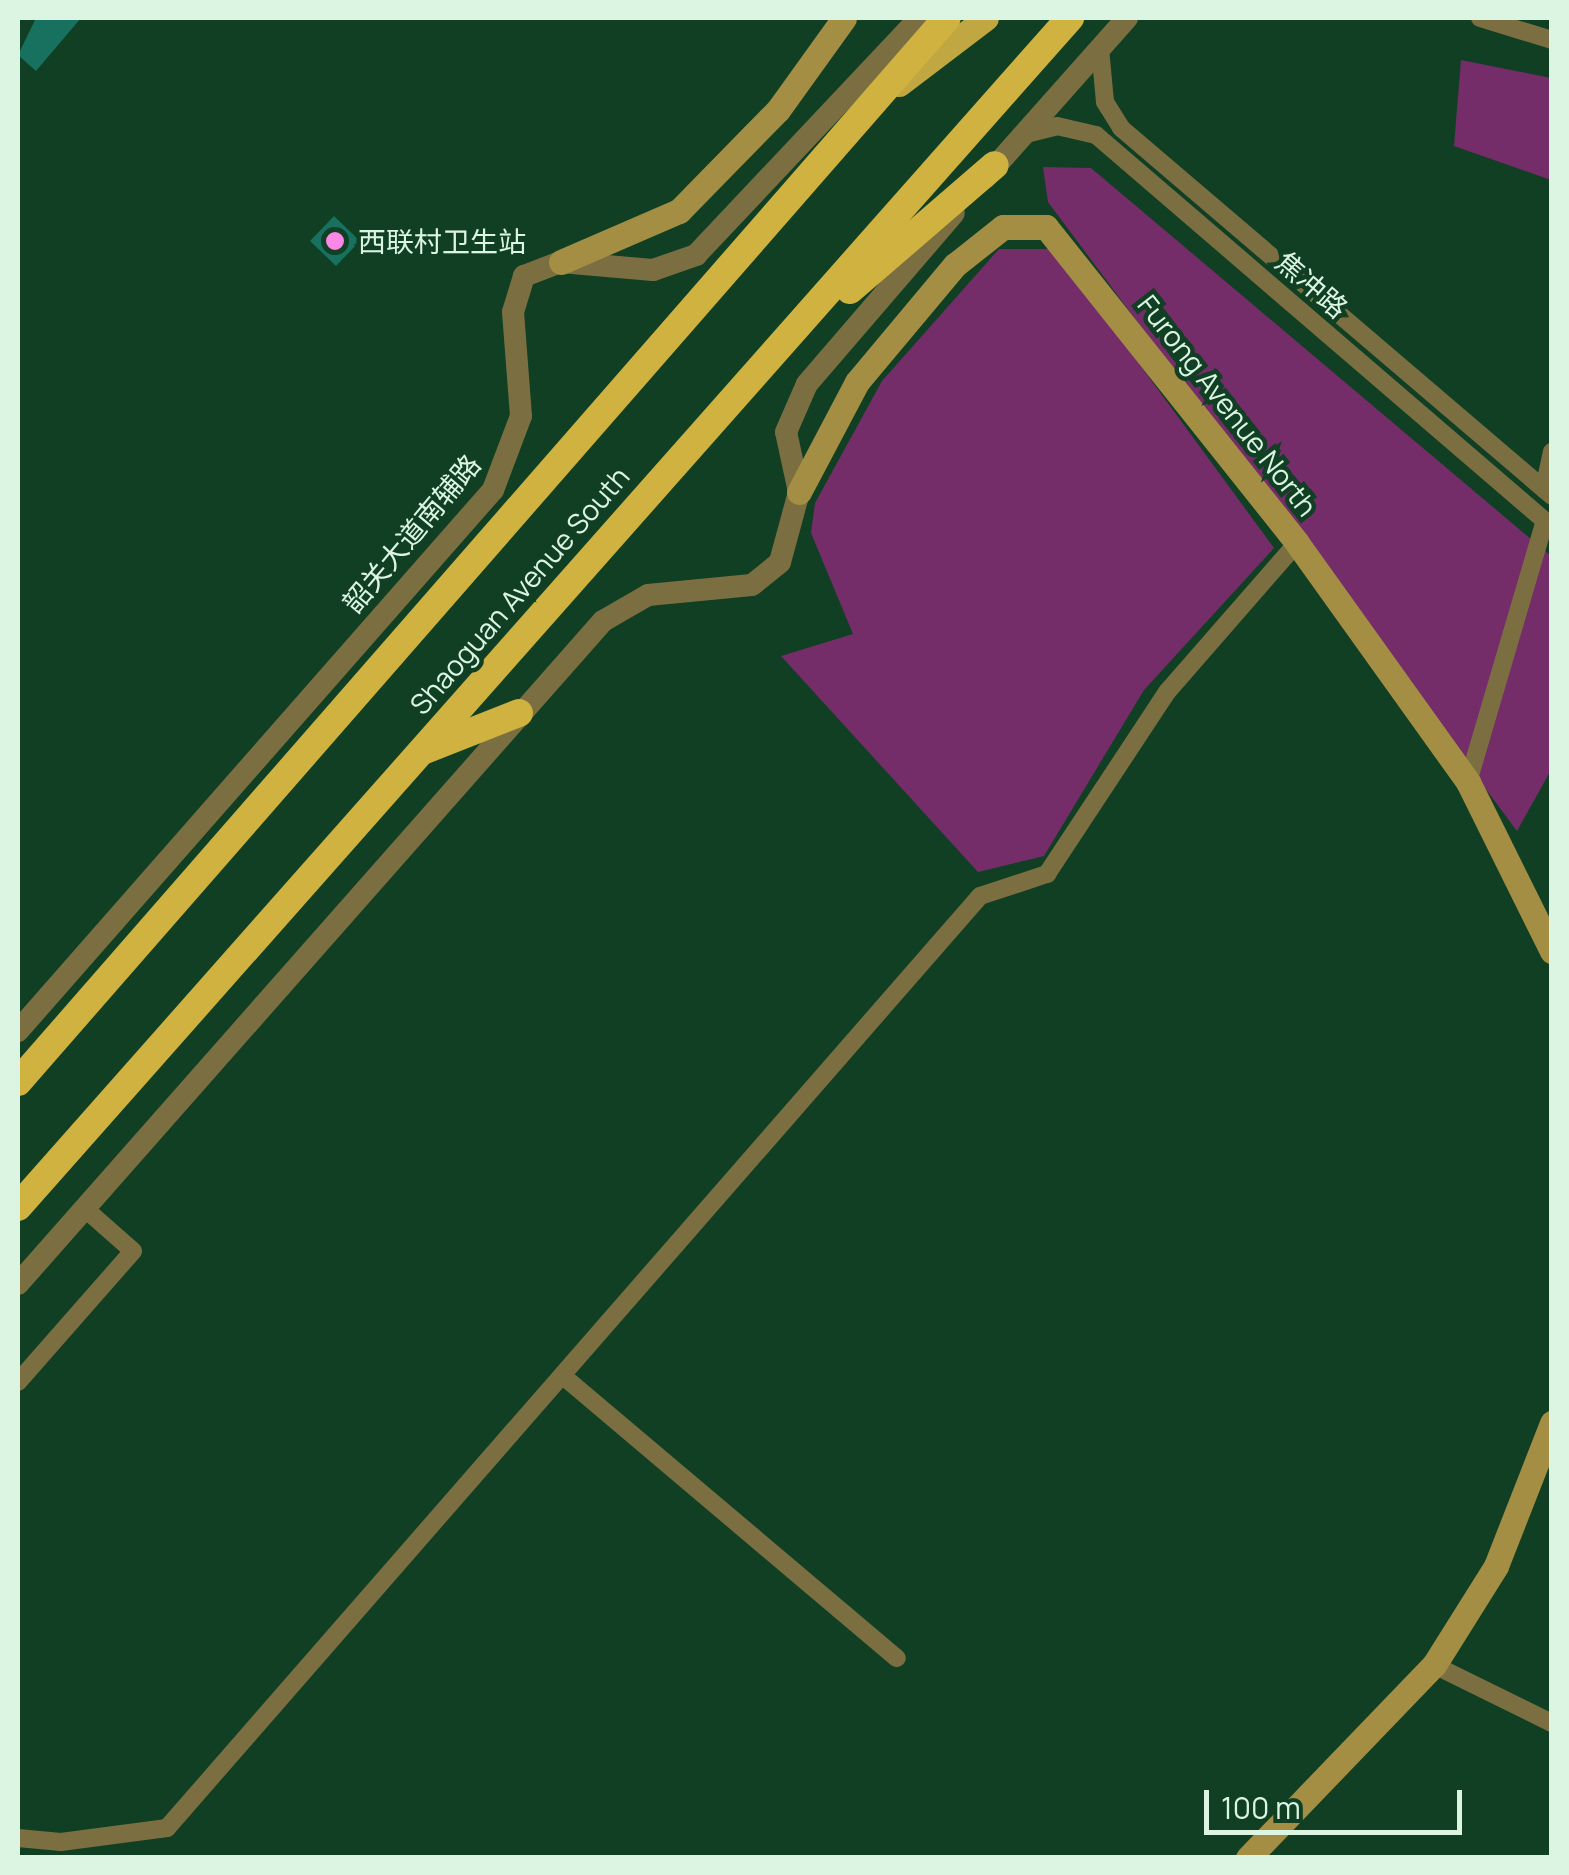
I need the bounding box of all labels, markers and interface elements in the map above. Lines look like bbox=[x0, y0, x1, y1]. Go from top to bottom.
place label: 西联村卫生站 bbox=[358, 224, 526, 258]
marker: 西联村卫生站 bbox=[322, 228, 348, 254]
street label: 焦冲路 bbox=[1269, 244, 1355, 324]
street label: Furong Avenue North bbox=[1131, 288, 1325, 522]
street label: 韶关大道南辅路 bbox=[335, 447, 487, 619]
street label: Shaoguan Avenue South bbox=[402, 459, 636, 721]
scale bar bbox=[1209, 1770, 1466, 1832]
text: 100 m bbox=[1221, 1787, 1301, 1828]

